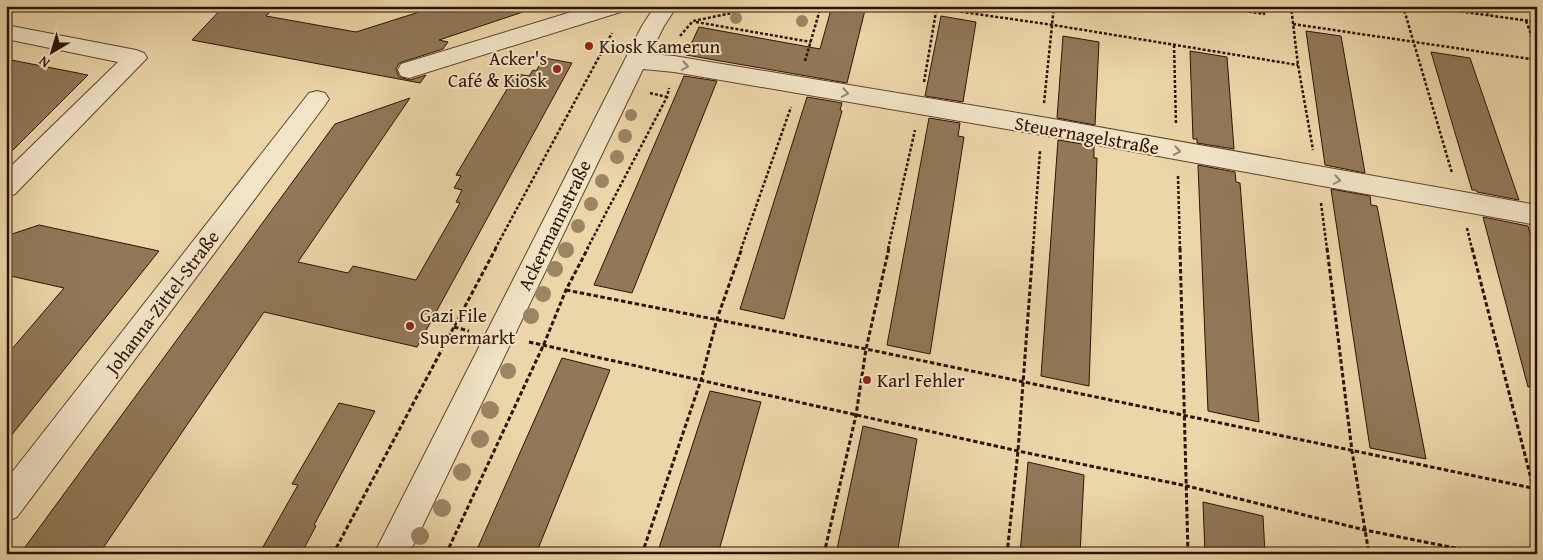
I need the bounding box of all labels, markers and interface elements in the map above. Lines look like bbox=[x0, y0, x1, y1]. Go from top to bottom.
north arrow bbox=[28, 28, 78, 78]
place label: Kiosk Kamerun bbox=[599, 32, 720, 60]
marker: Kiosk Kamerun bbox=[583, 40, 595, 52]
place label: Acker's Café & Kiosk bbox=[448, 44, 547, 94]
text: N bbox=[34, 51, 54, 73]
one-way arrow bbox=[680, 60, 689, 70]
marker: Acker's Café & Kiosk bbox=[551, 63, 563, 75]
one-way arrow bbox=[840, 88, 849, 98]
street label: Steuernagelstraße bbox=[1013, 109, 1162, 161]
one-way arrow bbox=[1173, 146, 1182, 156]
street label: Ackermannstraße bbox=[510, 155, 598, 295]
one-way arrow bbox=[1333, 175, 1342, 185]
street label: Johanna-Zittel-Straße bbox=[97, 224, 226, 382]
place label: Gazi File Supermarkt bbox=[420, 301, 516, 351]
marker: Gazi File Supermarkt bbox=[404, 320, 416, 332]
place label: Karl Fehler bbox=[877, 366, 965, 394]
marker: Karl Fehler bbox=[861, 374, 873, 386]

